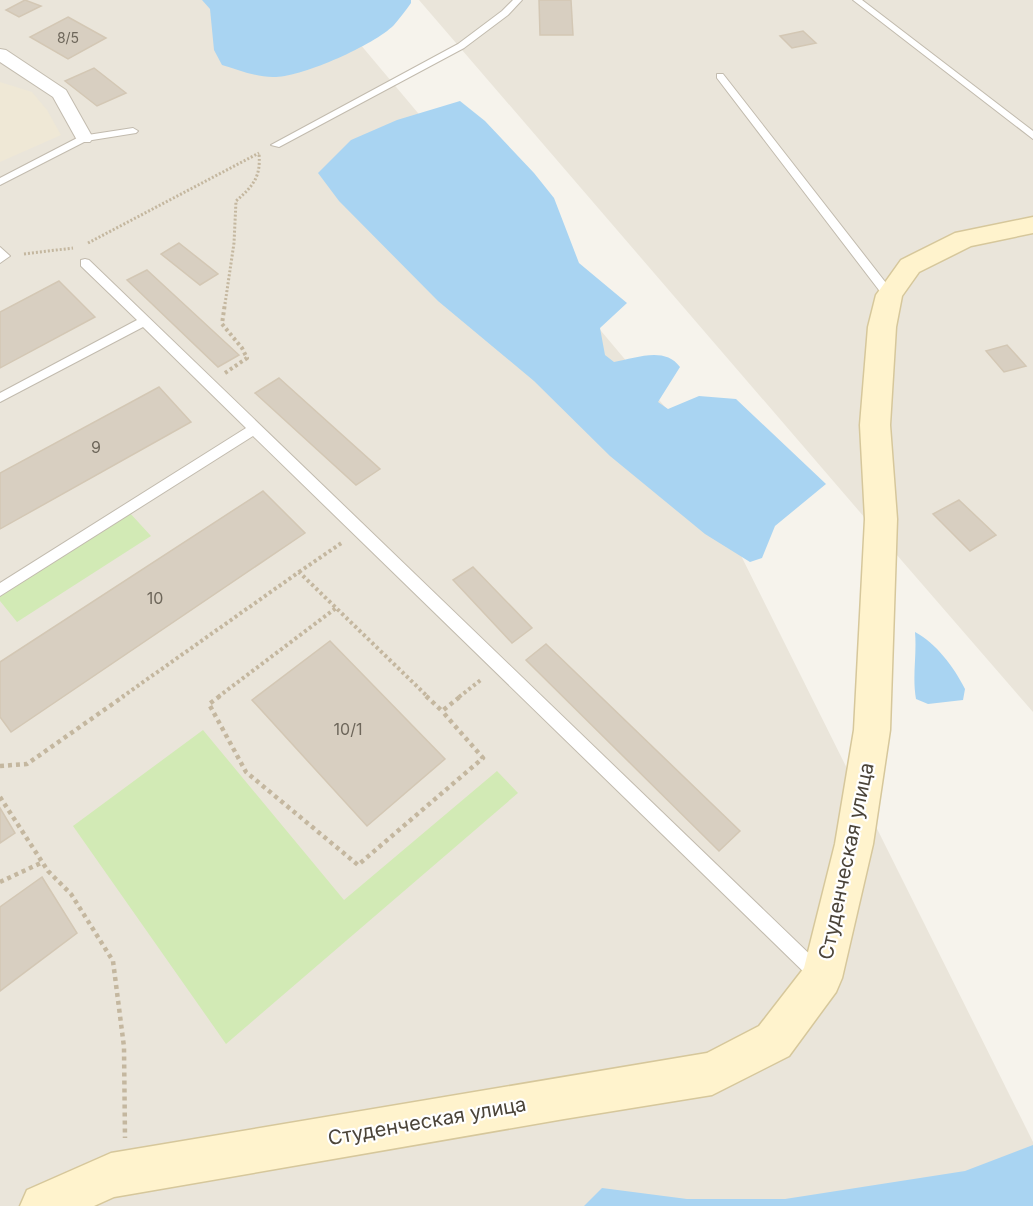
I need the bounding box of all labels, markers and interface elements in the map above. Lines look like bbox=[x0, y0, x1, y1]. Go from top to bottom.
house number: 8/5 bbox=[57, 29, 79, 46]
house number: 9 bbox=[91, 437, 101, 457]
house number: 10 bbox=[147, 588, 163, 608]
house number: 10/1 bbox=[334, 719, 362, 739]
street label: Студенческая улица bbox=[813, 760, 879, 962]
street label: Студенческая улица bbox=[326, 1092, 528, 1150]

